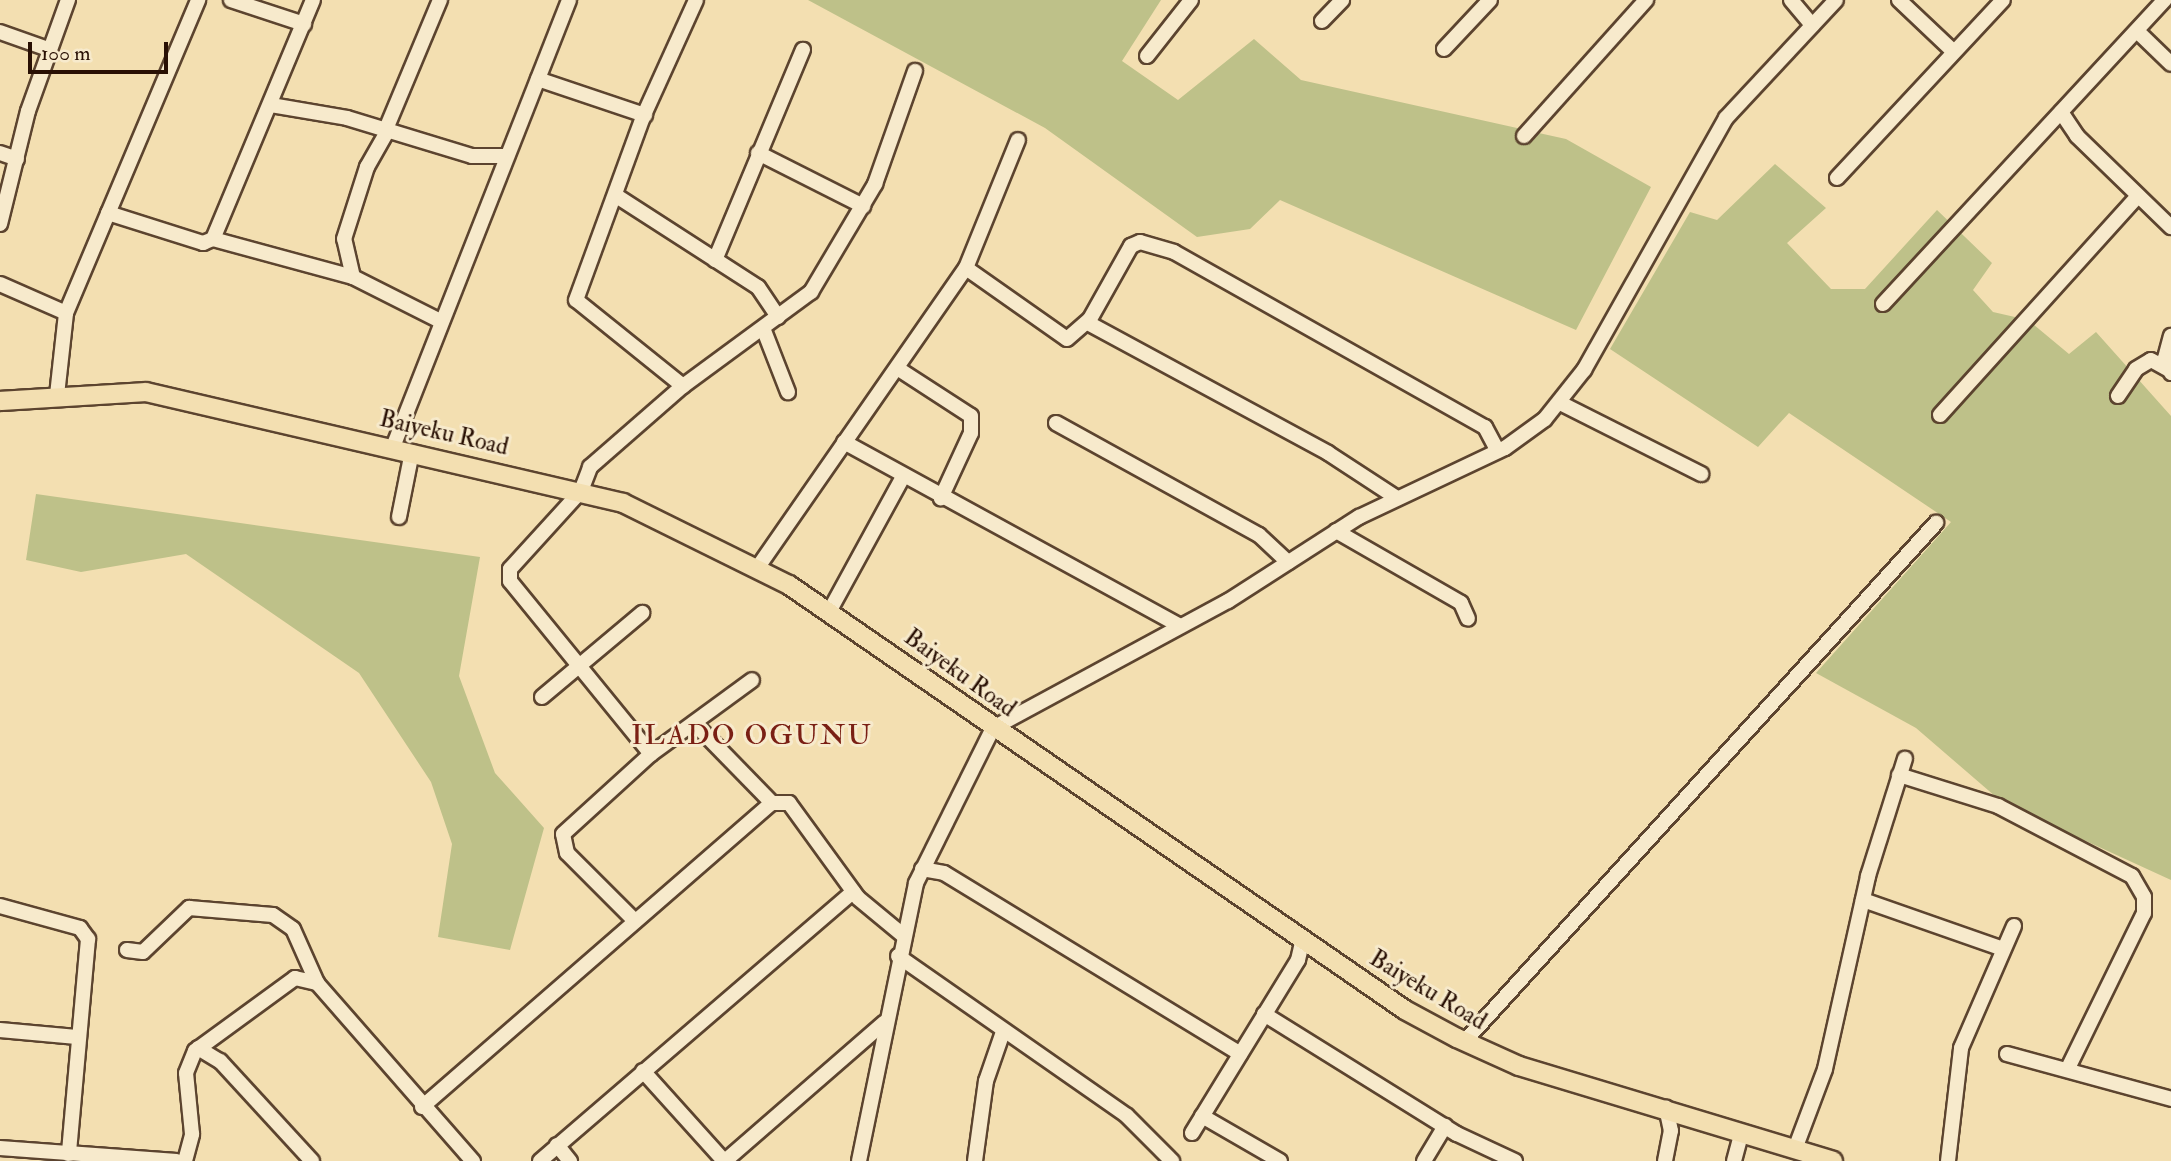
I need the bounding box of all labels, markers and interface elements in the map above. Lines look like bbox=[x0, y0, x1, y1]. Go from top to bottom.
scale bar bbox=[32, 28, 172, 72]
text: 100 m bbox=[41, 40, 91, 67]
street label: Baiyeku Road bbox=[377, 404, 511, 462]
street label: Baiyeku Road bbox=[898, 623, 1022, 723]
district label: ILADO OGUNU bbox=[633, 719, 871, 753]
street label: Baiyeku Road bbox=[1364, 944, 1492, 1036]

